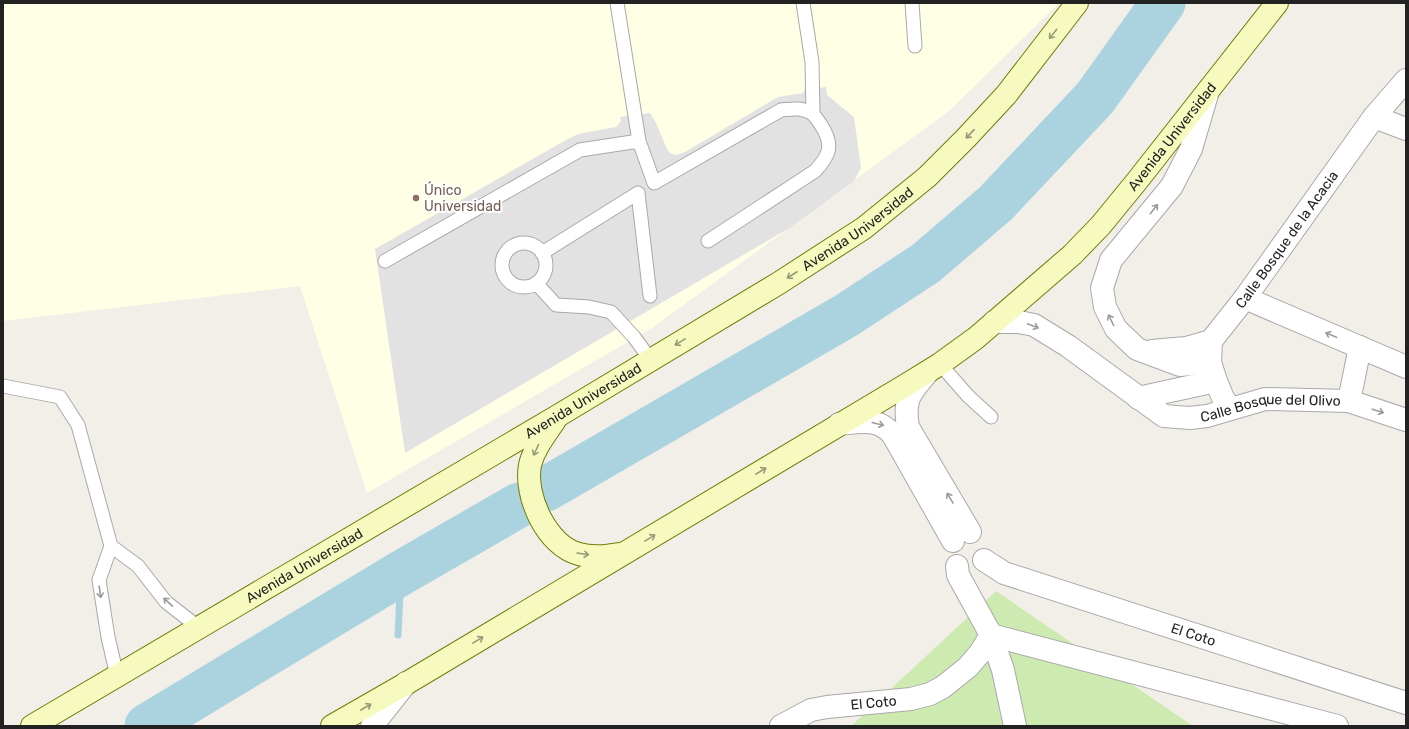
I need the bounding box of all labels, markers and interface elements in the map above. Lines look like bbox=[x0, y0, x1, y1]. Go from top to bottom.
one-way arrow bbox=[1049, 28, 1057, 39]
street label: Avenida Universidad bbox=[1124, 79, 1220, 194]
one-way arrow bbox=[965, 129, 975, 139]
street label: Calle Bosque de la Acacia bbox=[1232, 168, 1342, 312]
place label: Único Universidad bbox=[424, 181, 501, 215]
street label: Avenida Universidad bbox=[799, 184, 917, 275]
marker: Único Universidad bbox=[411, 193, 421, 203]
one-way arrow bbox=[1150, 204, 1158, 215]
one-way arrow bbox=[786, 271, 798, 279]
one-way arrow bbox=[1107, 314, 1114, 326]
one-way arrow bbox=[1026, 322, 1038, 330]
one-way arrow bbox=[1326, 331, 1338, 338]
one-way arrow bbox=[674, 338, 686, 346]
street label: Avenida Universidad bbox=[522, 360, 645, 442]
street label: Calle Bosque del Olivo bbox=[1200, 391, 1341, 426]
one-way arrow bbox=[1372, 407, 1384, 415]
one-way arrow bbox=[871, 421, 884, 429]
one-way arrow bbox=[532, 444, 539, 456]
one-way arrow bbox=[755, 466, 767, 474]
one-way arrow bbox=[946, 493, 954, 504]
street label: Avenida Universidad bbox=[243, 525, 366, 607]
one-way arrow bbox=[644, 533, 656, 541]
one-way arrow bbox=[577, 550, 590, 558]
one-way arrow bbox=[96, 585, 104, 598]
one-way arrow bbox=[163, 598, 173, 607]
street label: El Coto bbox=[1169, 620, 1218, 650]
one-way arrow bbox=[472, 636, 484, 644]
street label: El Coto bbox=[850, 692, 897, 714]
one-way arrow bbox=[360, 702, 372, 710]

